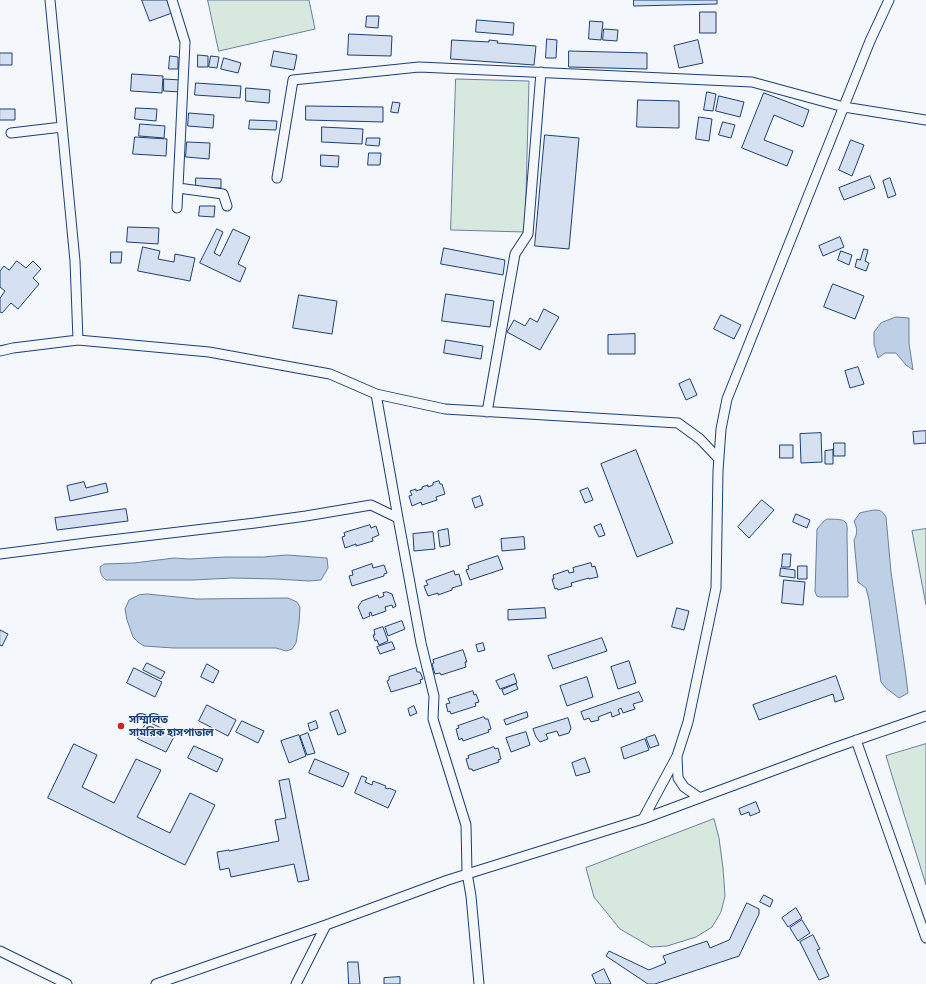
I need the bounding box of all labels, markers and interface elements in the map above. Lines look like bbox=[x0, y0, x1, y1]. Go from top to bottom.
place label: সম্মিলিত সামরিক হাসপাতাল bbox=[129, 713, 214, 739]
marker: সম্মিলিত সামরিক হাসপাতাল bbox=[116, 721, 126, 731]

